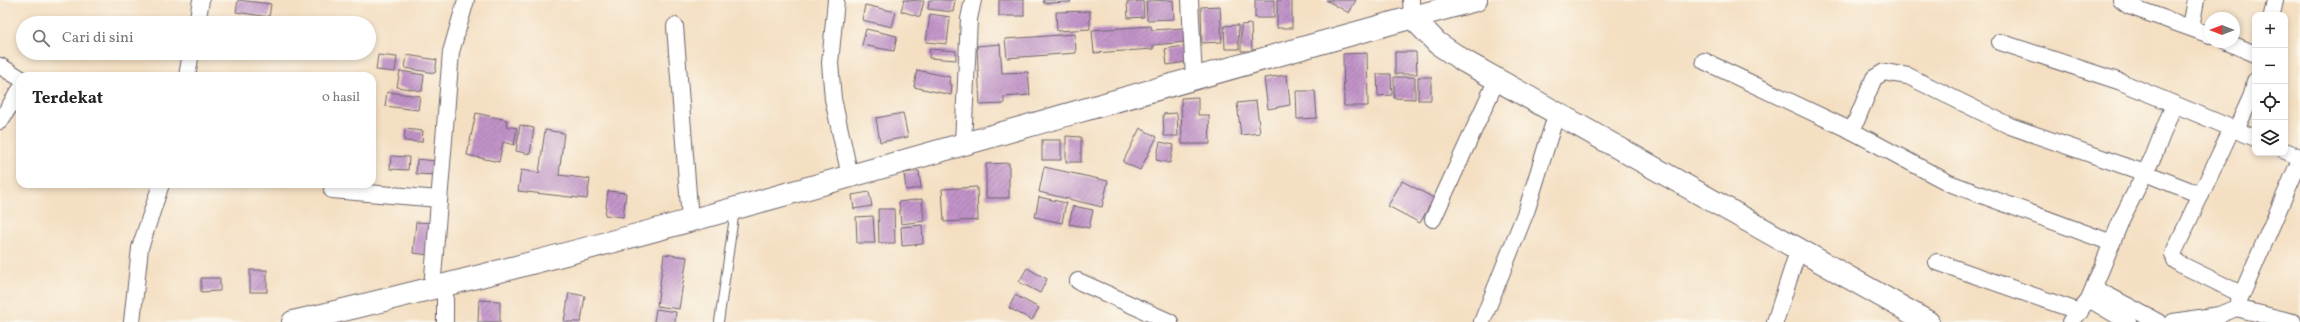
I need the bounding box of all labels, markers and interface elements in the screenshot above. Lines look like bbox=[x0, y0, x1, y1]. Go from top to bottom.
north arrow bbox=[2204, 12, 2240, 48]
map controls bbox=[2252, 12, 2288, 156]
button: + bbox=[2252, 12, 2288, 48]
search box bbox=[16, 16, 376, 60]
icon: search bbox=[30, 27, 52, 49]
text: Cari di sini bbox=[62, 28, 133, 49]
button: − bbox=[2252, 48, 2288, 84]
button: locate bbox=[2252, 84, 2288, 120]
text: Terdekat bbox=[32, 87, 103, 110]
text: 0 hasil bbox=[322, 89, 360, 107]
button: layers bbox=[2252, 120, 2288, 156]

